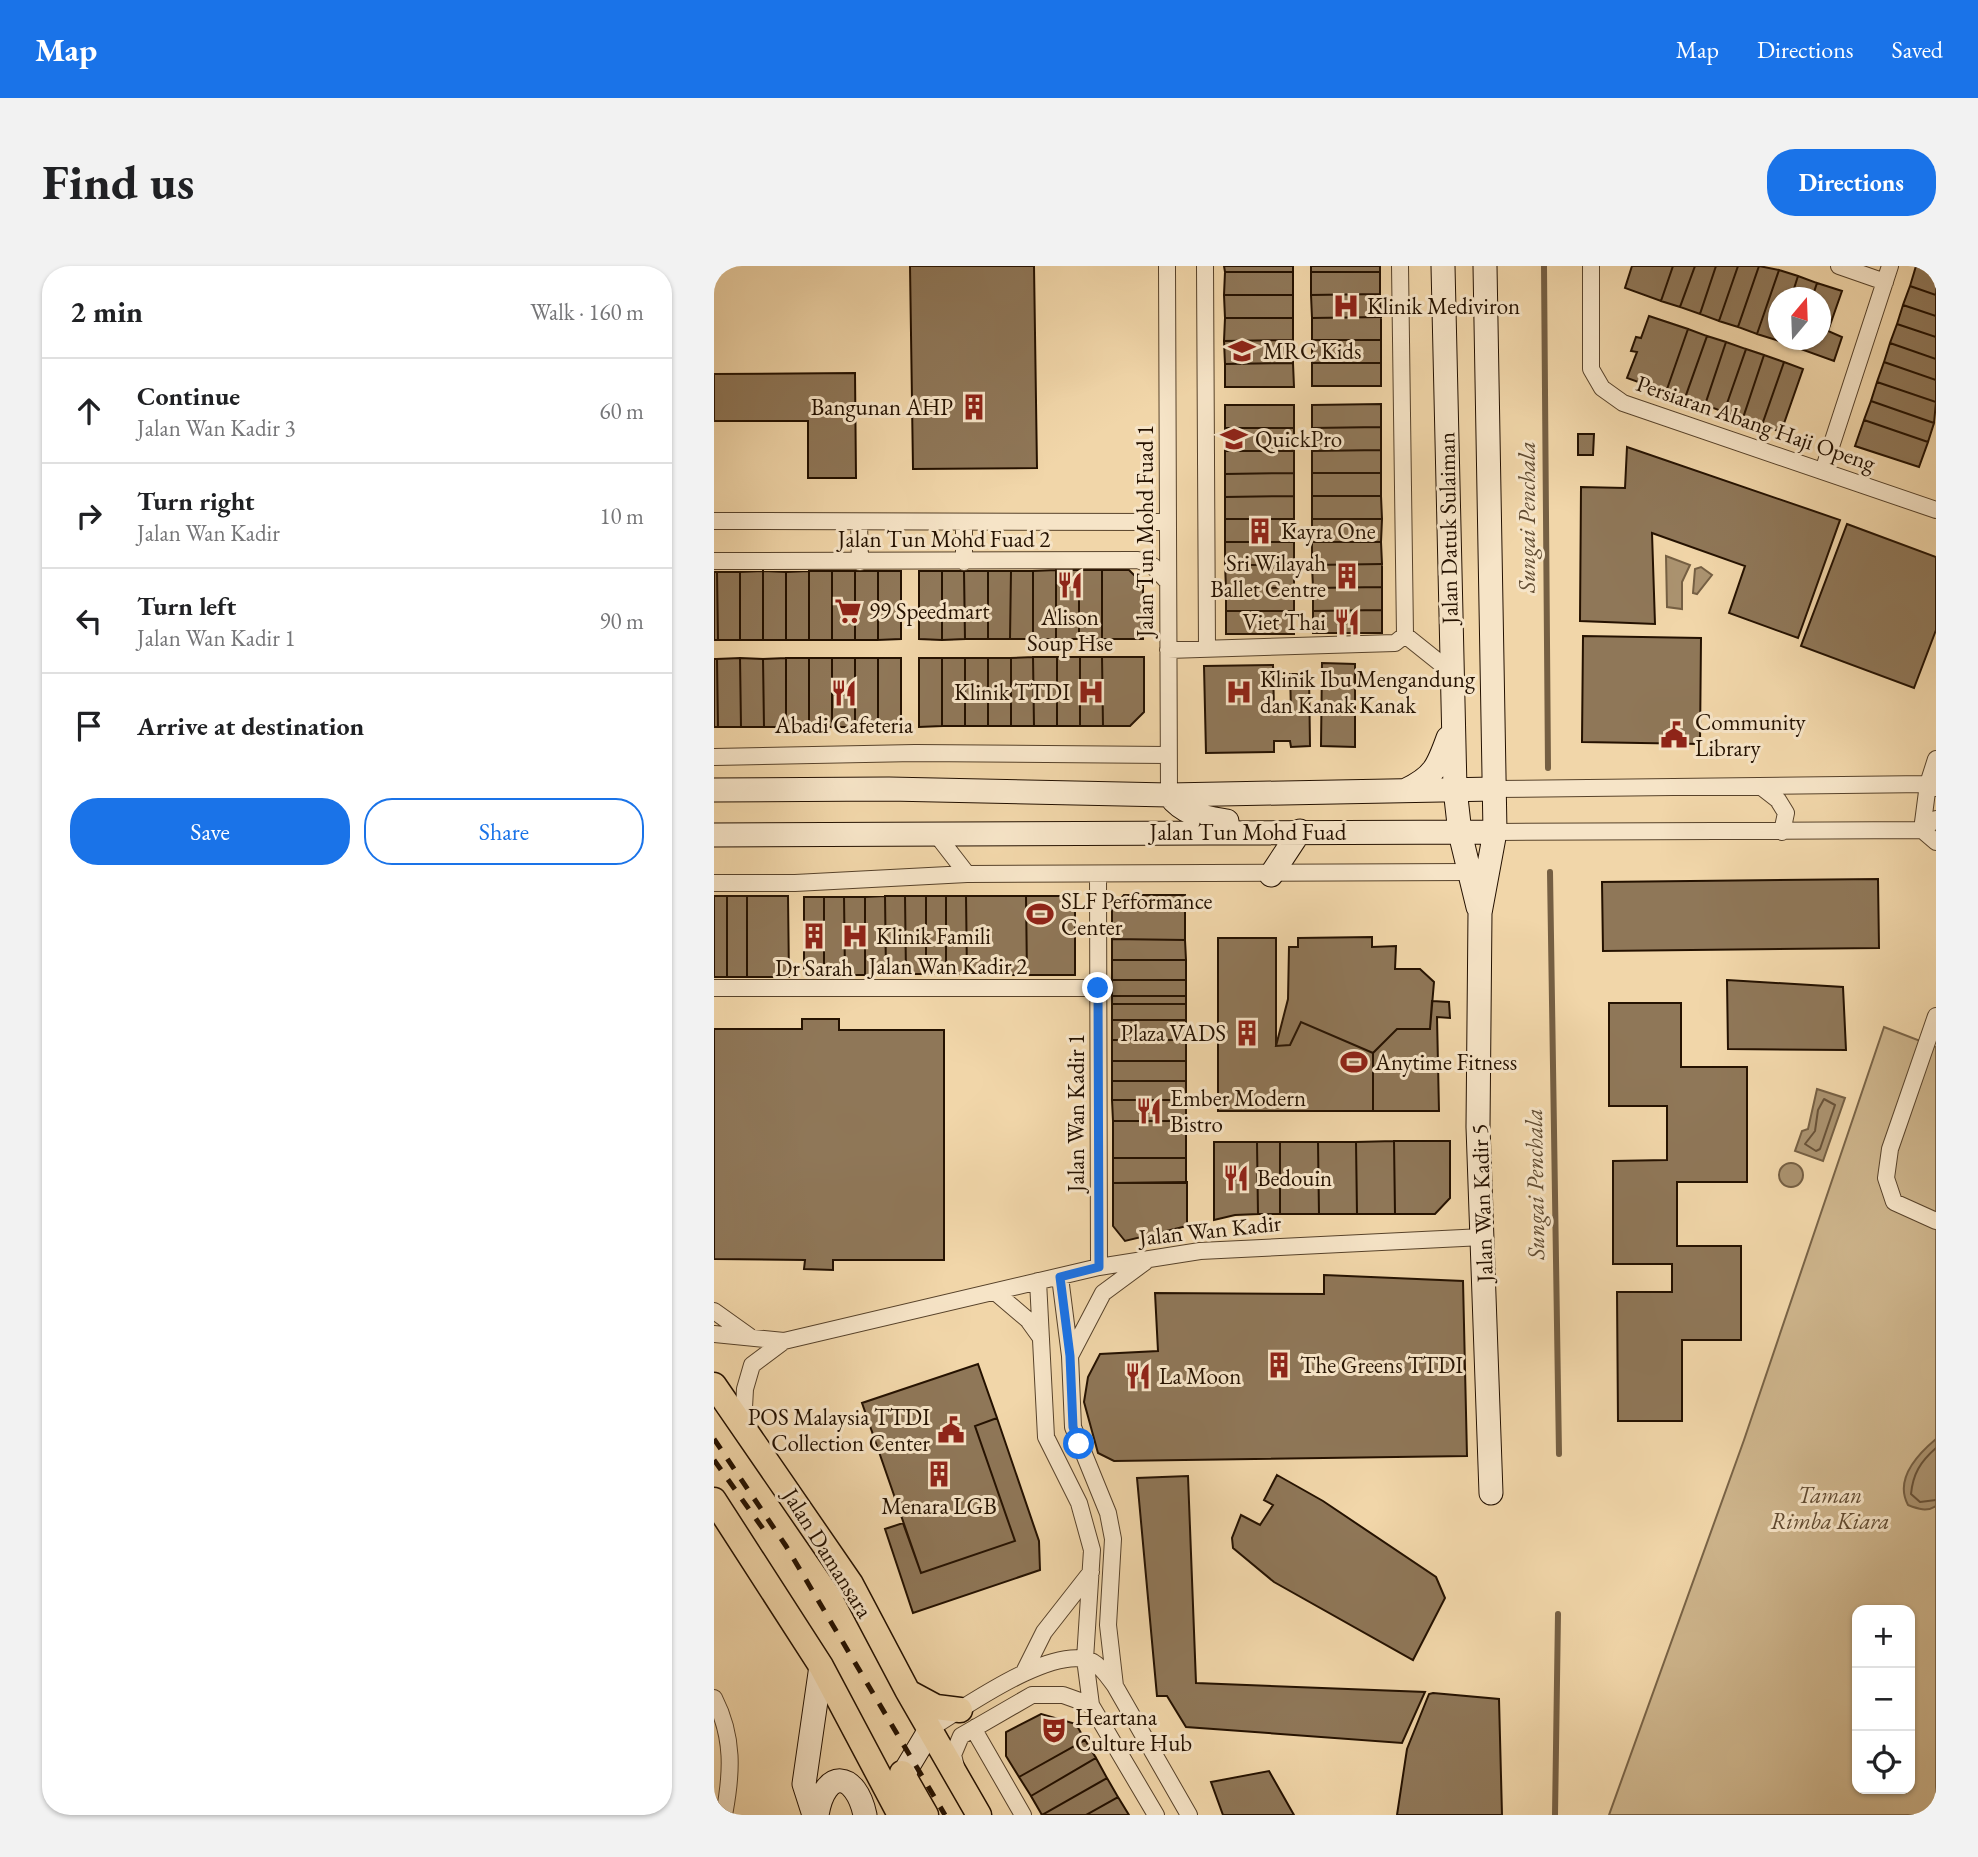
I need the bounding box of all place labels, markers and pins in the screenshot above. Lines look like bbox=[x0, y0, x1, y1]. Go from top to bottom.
hospital icon: Klinik Mediviron bbox=[1331, 291, 1361, 321]
place label: Klinik Mediviron bbox=[1367, 291, 1520, 321]
school or university icon: MRC Kids bbox=[1227, 336, 1257, 366]
place label: MRC Kids bbox=[1263, 336, 1361, 366]
place label: Bangunan AHP bbox=[811, 392, 953, 422]
building icon: Bangunan AHP bbox=[959, 392, 989, 422]
school or university icon: QuickPro bbox=[1219, 424, 1249, 454]
place label: QuickPro bbox=[1255, 424, 1342, 454]
building icon: Kayra One bbox=[1245, 516, 1275, 546]
place label: Kayra One bbox=[1281, 516, 1376, 546]
place label: Sri Wilayah Ballet Centre bbox=[1210, 548, 1326, 604]
building icon: Sri Wilayah Ballet Centre bbox=[1332, 561, 1362, 591]
restaurant icon: Alison Soup Hse bbox=[1055, 570, 1085, 600]
supermarket icon: 99 Speedmart bbox=[833, 596, 863, 626]
place label: 99 Speedmart bbox=[869, 596, 990, 626]
place label: Alison Soup Hse bbox=[1027, 602, 1113, 658]
place label: Viet Thai bbox=[1243, 607, 1326, 637]
restaurant icon: Viet Thai bbox=[1332, 607, 1362, 637]
place label: Klinik Ibu Mengandung dan Kanak Kanak bbox=[1260, 664, 1476, 720]
place label: Klinik TTDI bbox=[954, 677, 1070, 707]
hospital icon: Klinik TTDI bbox=[1076, 677, 1106, 707]
hospital icon: Klinik Ibu Mengandung dan Kanak Kanak bbox=[1224, 677, 1254, 707]
restaurant icon: Abadi Cafeteria bbox=[829, 678, 859, 708]
place label: Community Library bbox=[1695, 707, 1807, 763]
place label: Abadi Cafeteria bbox=[774, 710, 914, 740]
public building icon: Community Library bbox=[1659, 720, 1689, 750]
place label: SLF Performance Center bbox=[1061, 886, 1213, 942]
sports icon: SLF Performance Center bbox=[1025, 899, 1055, 929]
building icon: Dr Sarah bbox=[799, 921, 829, 951]
hospital icon: Klinik Famili bbox=[840, 921, 870, 951]
place label: Klinik Famili bbox=[876, 921, 991, 951]
place label: Dr Sarah bbox=[775, 953, 853, 983]
place label: Plaza VADS bbox=[1120, 1018, 1226, 1048]
building icon: Plaza VADS bbox=[1232, 1018, 1262, 1048]
sports icon: Anytime Fitness bbox=[1339, 1047, 1369, 1077]
place label: Anytime Fitness bbox=[1374, 1047, 1517, 1077]
place label: Ember Modern Bistro bbox=[1170, 1083, 1306, 1139]
restaurant icon: Ember Modern Bistro bbox=[1134, 1096, 1164, 1126]
restaurant icon: Bedouin bbox=[1221, 1163, 1251, 1193]
place label: Bedouin bbox=[1257, 1163, 1332, 1193]
building icon: The Greens TTDI bbox=[1264, 1350, 1294, 1380]
place label: The Greens TTDI bbox=[1300, 1350, 1463, 1380]
restaurant icon: La Moon bbox=[1123, 1361, 1153, 1391]
place label: La Moon bbox=[1159, 1361, 1241, 1391]
place label: POS Malaysia TTDI Collection Center bbox=[748, 1402, 930, 1458]
public building icon: POS Malaysia TTDI Collection Center bbox=[936, 1415, 966, 1445]
building icon: Menara LGB bbox=[924, 1459, 954, 1489]
place label: Menara LGB bbox=[881, 1491, 997, 1521]
place label: Heartana Culture Hub bbox=[1075, 1702, 1192, 1758]
theatre icon: Heartana Culture Hub bbox=[1039, 1715, 1069, 1745]

